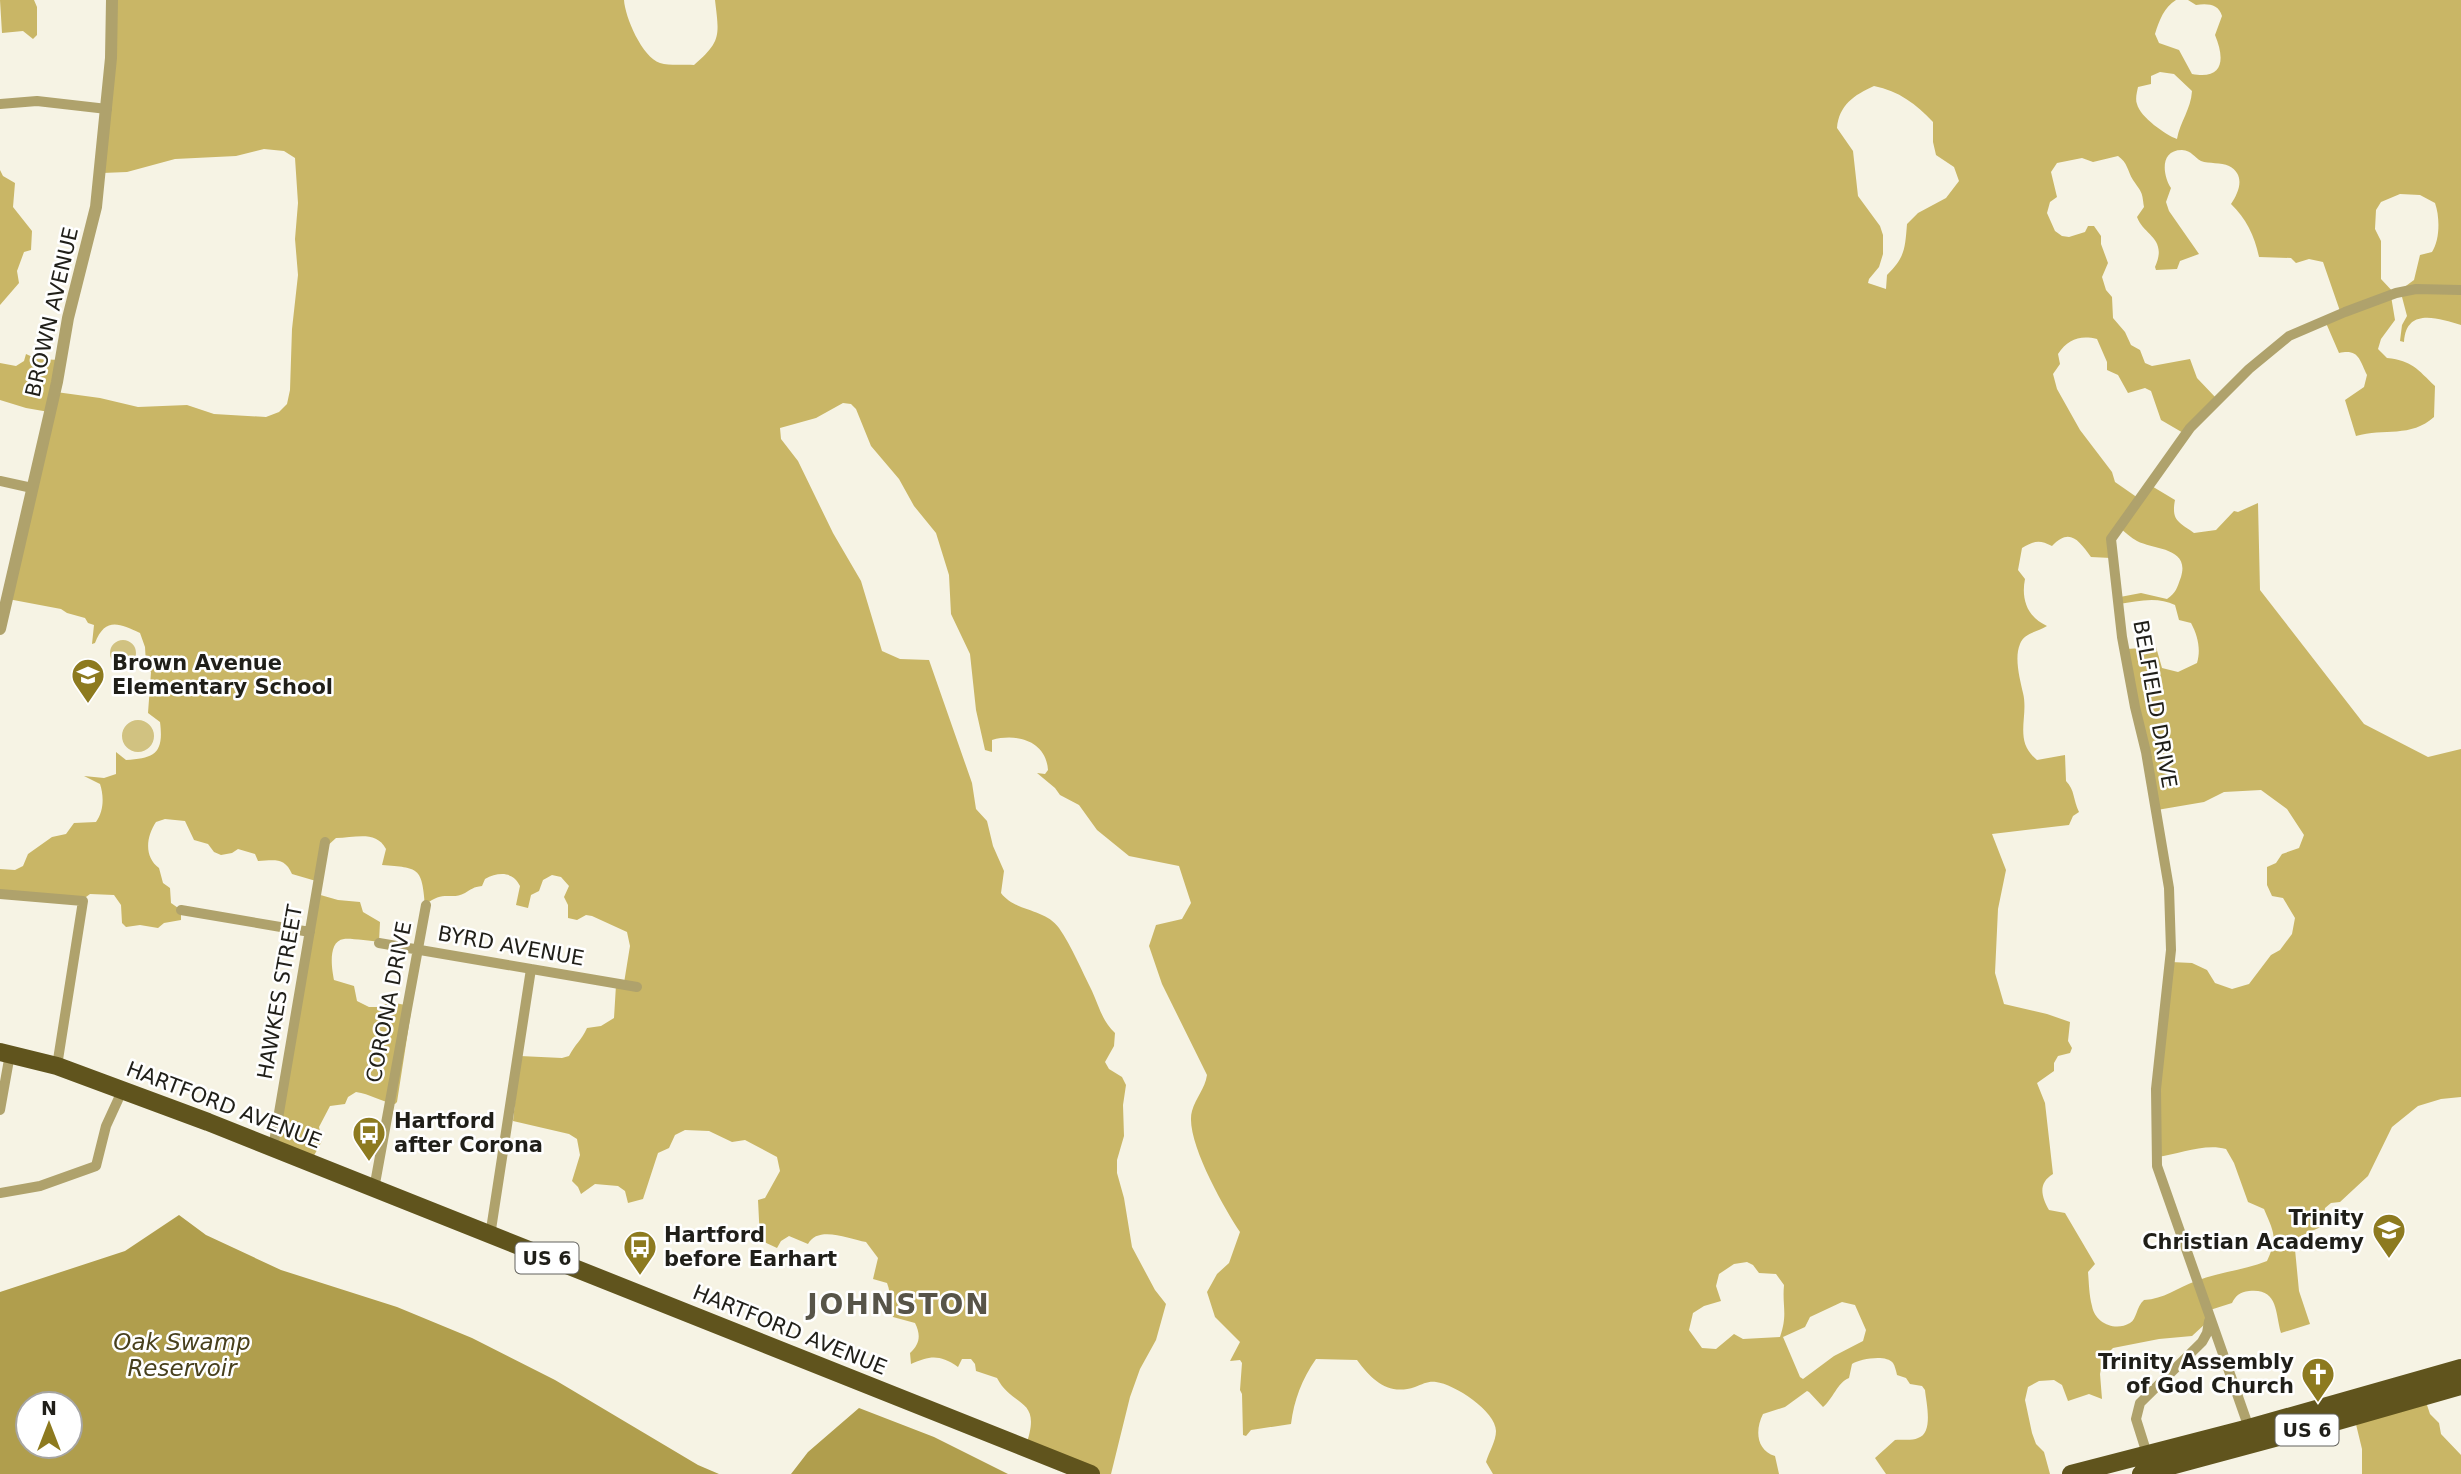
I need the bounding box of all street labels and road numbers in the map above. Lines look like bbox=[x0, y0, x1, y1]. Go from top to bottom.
street label: BROWN AVENUE bbox=[21, 225, 83, 399]
street label: BELFIELD DRIVE bbox=[2128, 618, 2182, 790]
street label: HAWKES STREET bbox=[253, 903, 307, 1081]
street label: CORONA DRIVE bbox=[362, 919, 416, 1085]
street label: BYRD AVENUE bbox=[436, 921, 586, 971]
street label: HARTFORD AVENUE bbox=[123, 1057, 325, 1153]
road number: US 6 bbox=[516, 1242, 578, 1274]
street label: HARTFORD AVENUE bbox=[689, 1280, 891, 1380]
road number: US 6 bbox=[2276, 1414, 2338, 1446]

